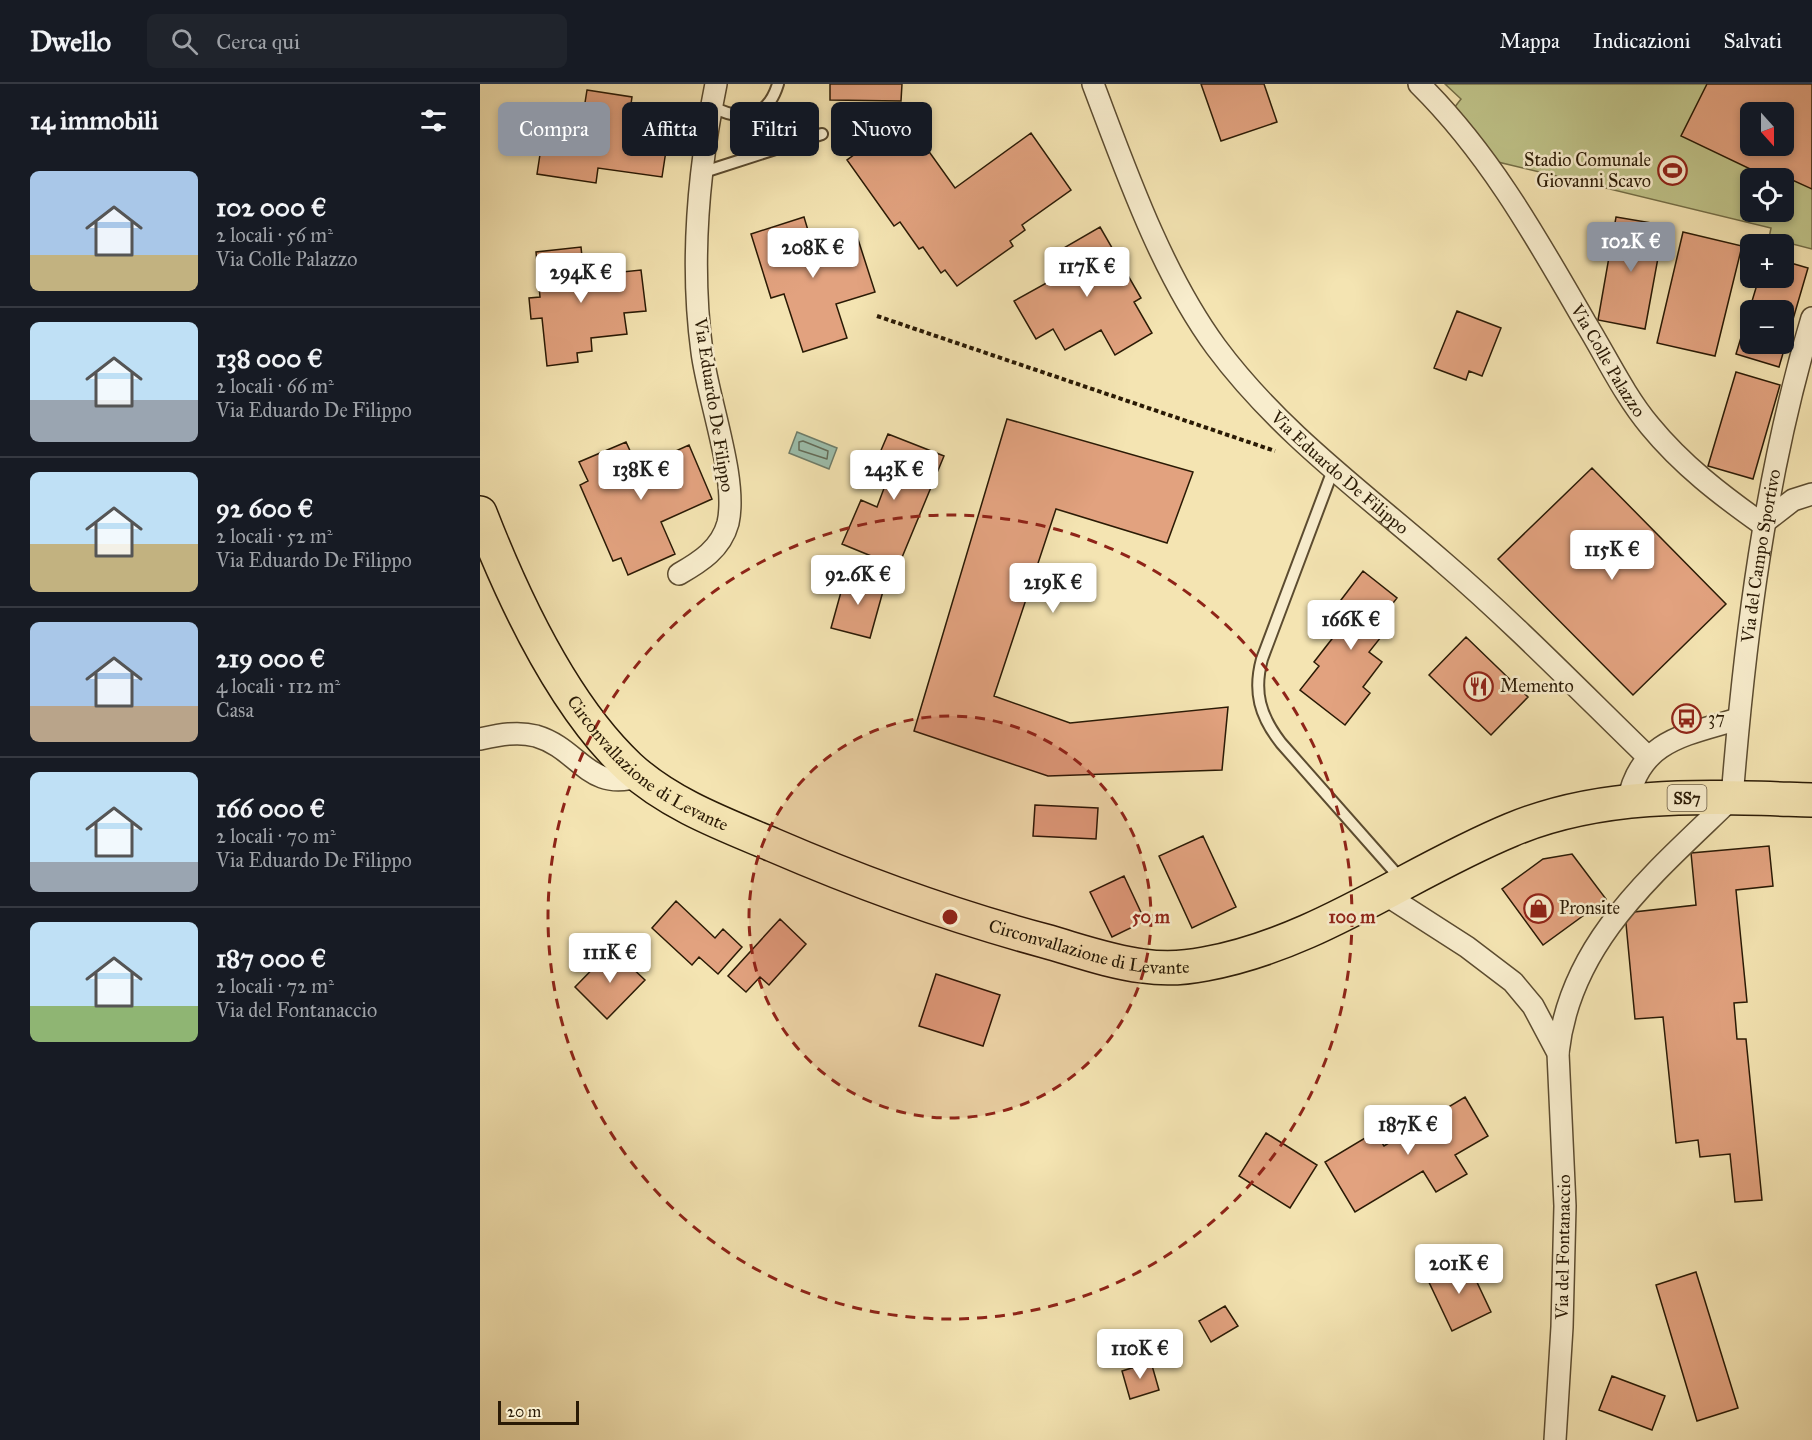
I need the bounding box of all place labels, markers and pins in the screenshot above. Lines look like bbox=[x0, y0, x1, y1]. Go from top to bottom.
place label: Stadio Comunale Giovanni Scavo bbox=[1524, 149, 1651, 192]
sports icon: Stadio Comunale Giovanni Scavo bbox=[1656, 154, 1688, 186]
pin: 102K € bbox=[1582, 222, 1680, 273]
pin: 208K € bbox=[764, 228, 862, 279]
pin: 117K € bbox=[1038, 247, 1136, 298]
pin: 294K € bbox=[532, 253, 630, 304]
pin: 138K € bbox=[592, 450, 690, 501]
pin: 243K € bbox=[845, 450, 943, 501]
pin: 115K € bbox=[1563, 530, 1661, 581]
pin: 92.6K € bbox=[803, 555, 913, 606]
pin: 219K € bbox=[1004, 563, 1102, 614]
pin: 166K € bbox=[1302, 600, 1400, 651]
restaurant icon: Memento bbox=[1463, 670, 1495, 702]
place label: Memento bbox=[1500, 675, 1574, 697]
bus stop icon: 37 bbox=[1671, 702, 1703, 734]
place label: 37 bbox=[1708, 707, 1725, 729]
shop icon: Pronsite bbox=[1522, 892, 1554, 924]
place label: Pronsite bbox=[1559, 897, 1620, 919]
centre of rings bbox=[940, 907, 960, 927]
pin: 111K € bbox=[561, 933, 659, 984]
pin: 187K € bbox=[1359, 1105, 1457, 1156]
pin: 201K € bbox=[1410, 1244, 1508, 1295]
pin: 110K € bbox=[1091, 1329, 1189, 1380]

